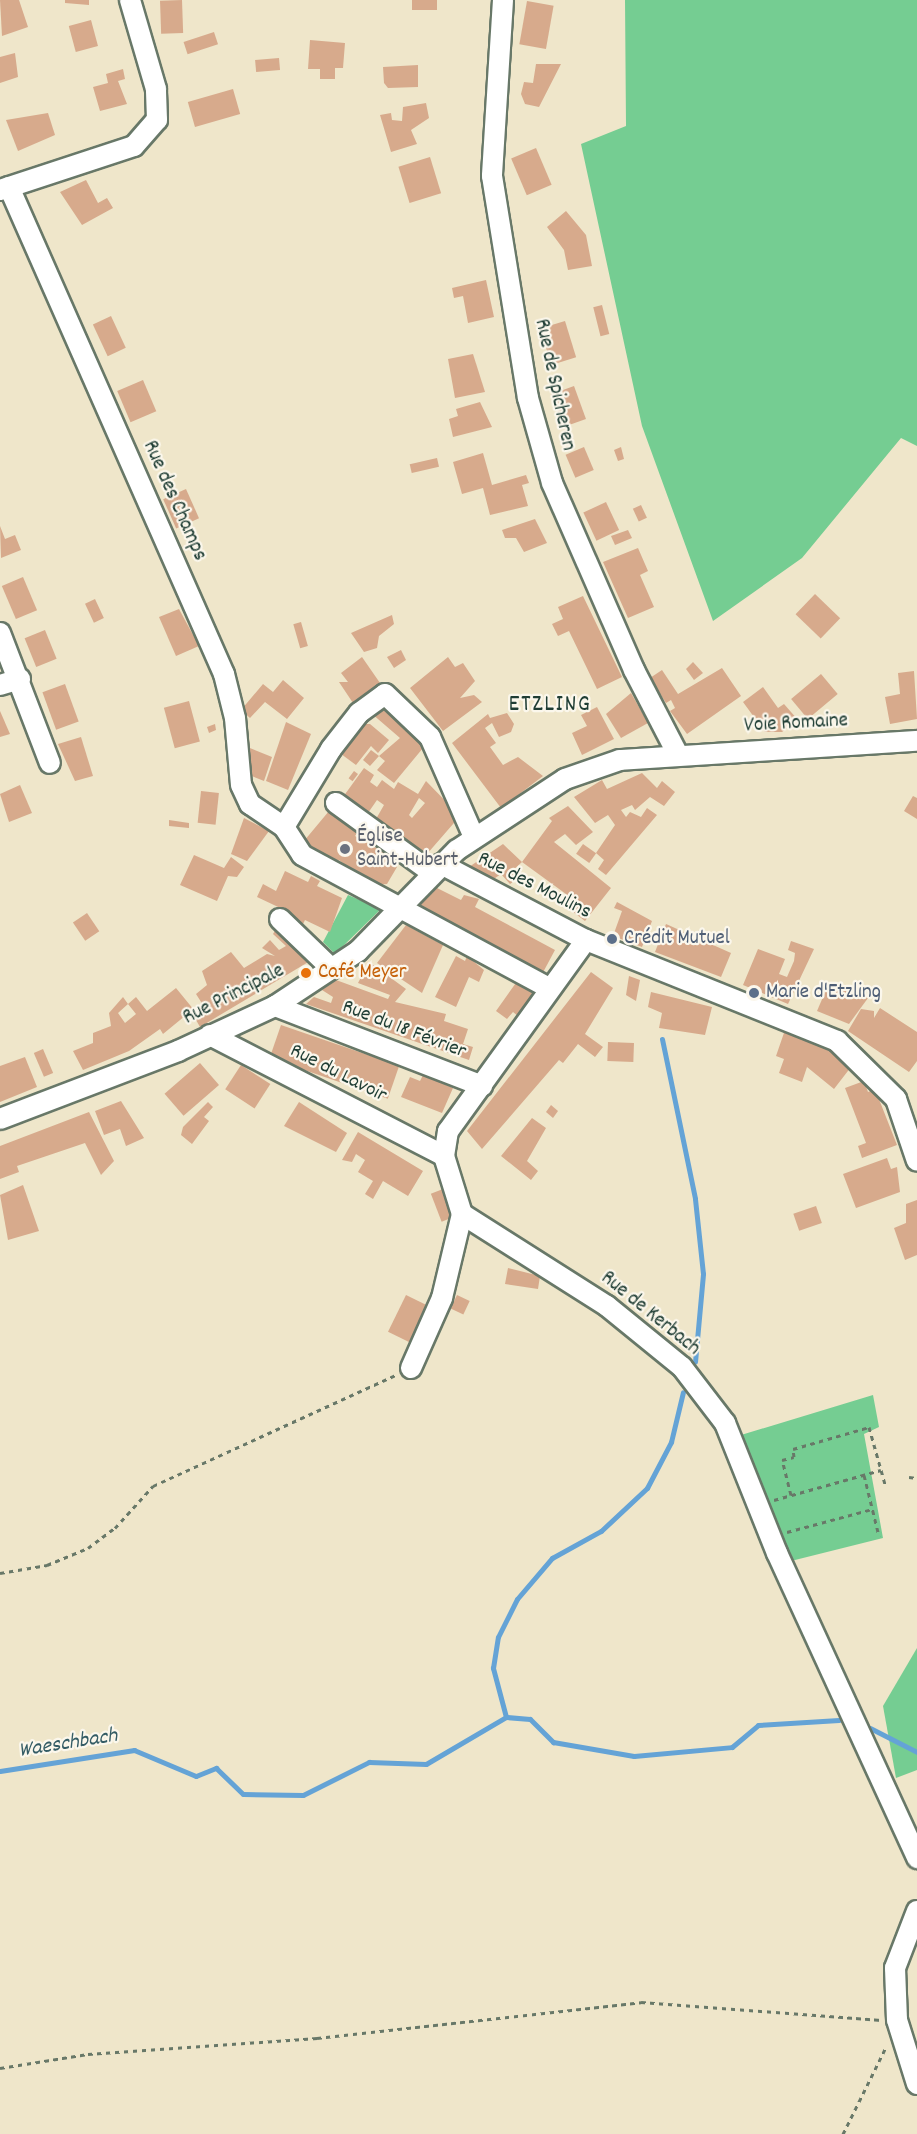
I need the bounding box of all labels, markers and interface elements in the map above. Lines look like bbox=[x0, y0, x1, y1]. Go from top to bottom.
street label: Rue de Spicheren bbox=[528, 317, 580, 453]
street label: Rue des Champs bbox=[136, 437, 212, 565]
district label: ETZLING bbox=[509, 692, 591, 720]
street label: Voie Romaine bbox=[743, 709, 849, 739]
place label: Église Saint-Hubert bbox=[357, 824, 458, 874]
marker: Église Saint-Hubert bbox=[338, 842, 352, 856]
street label: Rue des Moulins bbox=[473, 847, 595, 925]
place label: Crédit Mutuel bbox=[624, 926, 730, 952]
marker: Crédit Mutuel bbox=[605, 932, 619, 946]
street label: Rue Principale bbox=[179, 959, 289, 1031]
place label: Café Meyer bbox=[318, 960, 407, 986]
marker: Café Meyer bbox=[299, 966, 313, 980]
place label: Marie d'Etzling bbox=[766, 980, 881, 1006]
marker: Marie d'Etzling bbox=[747, 986, 761, 1000]
street label: Rue du 18 Février bbox=[338, 995, 470, 1065]
street label: Rue du Lavoir bbox=[285, 1039, 391, 1109]
street label: Rue de Kerbach bbox=[595, 1266, 705, 1362]
water label: Waeschbach bbox=[17, 1723, 119, 1765]

